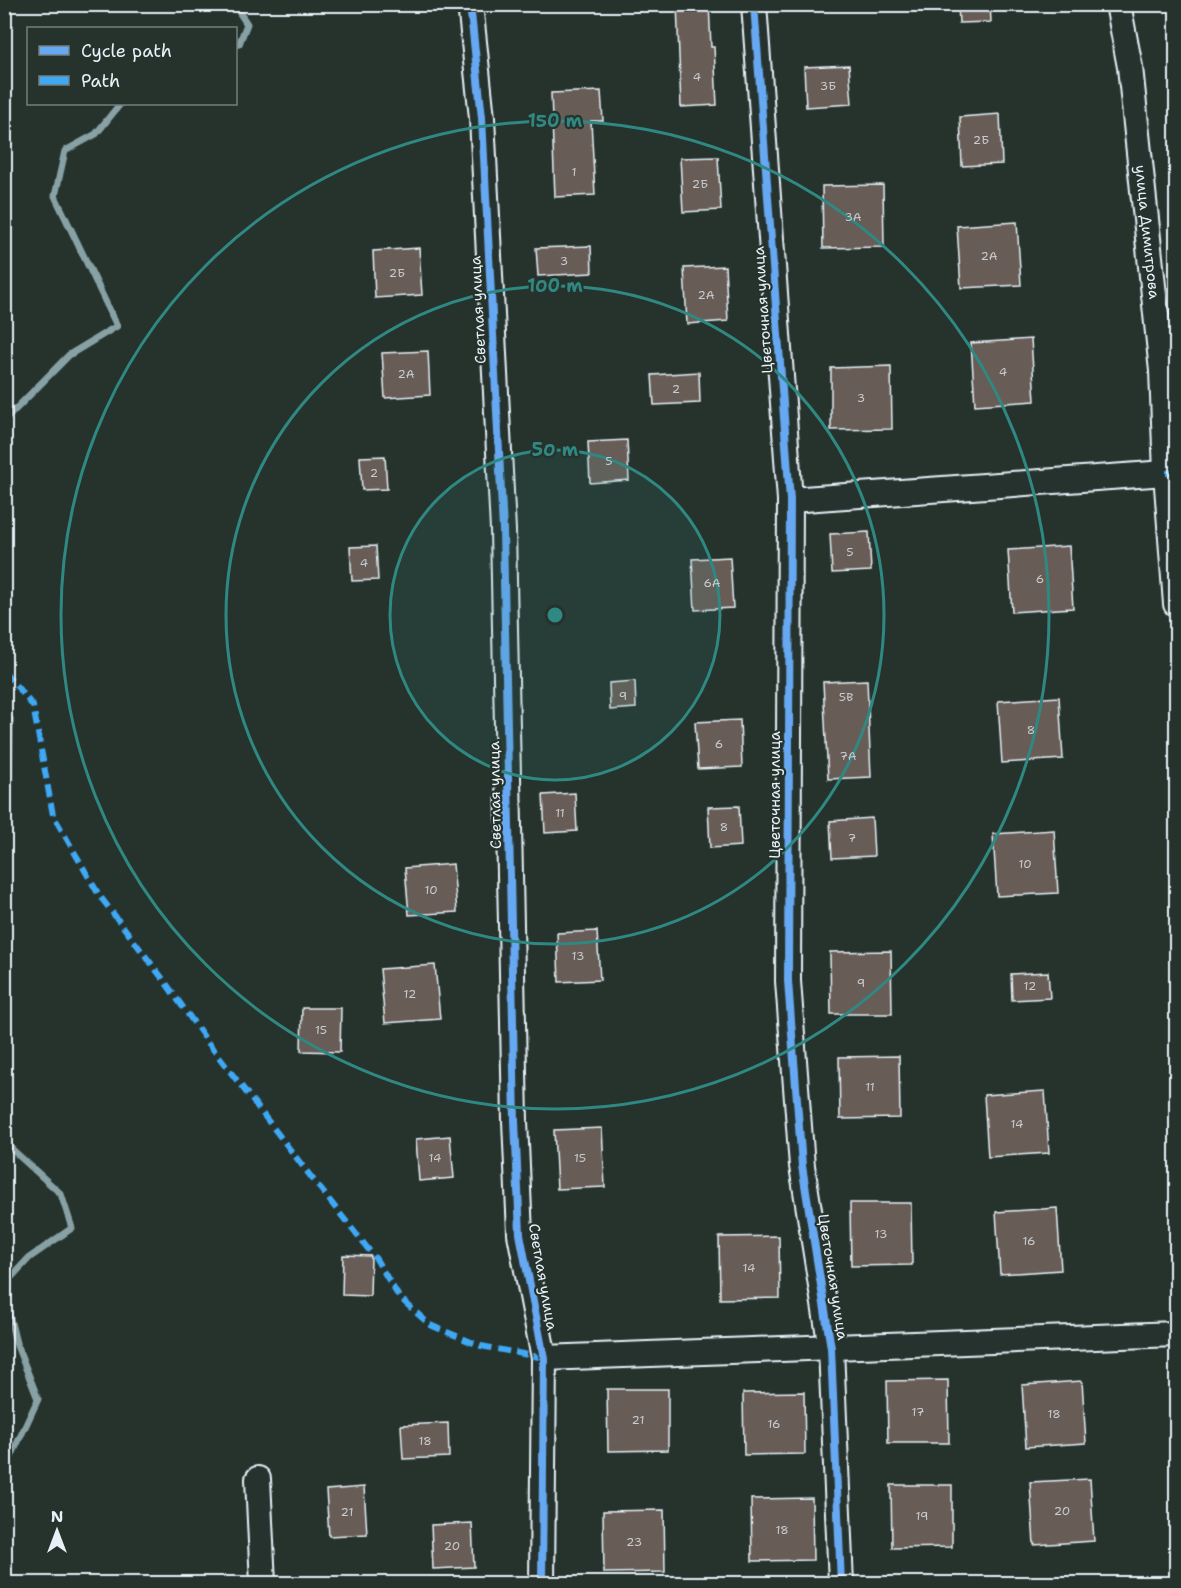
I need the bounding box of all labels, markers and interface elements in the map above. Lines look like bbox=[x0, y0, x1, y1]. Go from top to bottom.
legend bbox=[27, 27, 237, 105]
text: Cycle path bbox=[81, 39, 172, 63]
text: Path bbox=[81, 69, 120, 93]
house number: 4 bbox=[693, 69, 701, 85]
house number: 3Б bbox=[820, 78, 836, 94]
text: 150 m bbox=[528, 109, 583, 133]
house number: 2Б bbox=[973, 132, 989, 148]
house number: 1 bbox=[571, 164, 577, 180]
street label: улица Димитрова bbox=[1130, 164, 1164, 301]
house number: 2Б bbox=[692, 176, 708, 192]
house number: 3А bbox=[844, 209, 862, 225]
street label: Цветочная улица bbox=[749, 245, 777, 374]
house number: 2А bbox=[980, 248, 998, 264]
house number: 3 bbox=[560, 253, 568, 269]
street label: Светлая улица bbox=[465, 255, 491, 365]
house number: 2Б bbox=[389, 265, 405, 281]
text: 100 m bbox=[527, 274, 583, 298]
house number: 2А bbox=[697, 287, 715, 303]
house number: 4 bbox=[999, 364, 1007, 380]
house number: 2А bbox=[397, 366, 415, 382]
house number: 2 bbox=[672, 381, 680, 397]
house number: 3 bbox=[857, 390, 865, 406]
text: 50 m bbox=[532, 438, 579, 462]
house number: 5 bbox=[605, 453, 613, 469]
house number: 2 bbox=[370, 465, 378, 481]
house number: 5 bbox=[846, 544, 854, 560]
house number: 4 bbox=[360, 555, 368, 571]
house number: 6 bbox=[1036, 571, 1044, 587]
house number: 6А bbox=[703, 575, 721, 591]
centre of rings bbox=[545, 605, 565, 625]
house number: 9 bbox=[619, 688, 627, 704]
house number: 5В bbox=[839, 689, 853, 705]
house number: 8 bbox=[1027, 722, 1035, 738]
street label: Цветочная улица bbox=[765, 731, 785, 859]
house number: 6 bbox=[715, 736, 723, 752]
street label: Светлая улица bbox=[484, 740, 506, 849]
house number: 7А bbox=[839, 748, 857, 764]
house number: 11 bbox=[555, 805, 565, 821]
house number: 8 bbox=[720, 819, 728, 835]
house number: 7 bbox=[848, 830, 856, 846]
house number: 10 bbox=[1018, 856, 1032, 872]
house number: 10 bbox=[424, 882, 438, 898]
house number: 13 bbox=[572, 948, 584, 964]
house number: 9 bbox=[857, 975, 865, 991]
house number: 12 bbox=[1024, 978, 1036, 994]
house number: 12 bbox=[404, 986, 416, 1002]
house number: 15 bbox=[315, 1022, 327, 1038]
house number: 11 bbox=[865, 1079, 875, 1095]
house number: 14 bbox=[1011, 1116, 1023, 1132]
house number: 14 bbox=[429, 1150, 441, 1166]
house number: 15 bbox=[574, 1150, 586, 1166]
street label: Цветочная улица bbox=[813, 1212, 853, 1342]
street label: Светлая улица bbox=[524, 1222, 562, 1333]
house number: 13 bbox=[875, 1226, 887, 1242]
house number: 16 bbox=[1022, 1233, 1036, 1249]
house number: 14 bbox=[743, 1260, 755, 1276]
house number: 17 bbox=[912, 1404, 924, 1420]
house number: 18 bbox=[1047, 1406, 1061, 1422]
house number: 21 bbox=[632, 1412, 644, 1428]
house number: 16 bbox=[767, 1416, 781, 1432]
house number: 18 bbox=[418, 1433, 432, 1449]
north arrow bbox=[27, 1501, 87, 1561]
house number: 20 bbox=[1054, 1503, 1070, 1519]
house number: 21 bbox=[341, 1504, 353, 1520]
text: N bbox=[51, 1506, 63, 1527]
house number: 19 bbox=[916, 1508, 928, 1524]
house number: 18 bbox=[775, 1522, 789, 1538]
house number: 23 bbox=[626, 1534, 642, 1550]
house number: 20 bbox=[444, 1538, 460, 1554]

